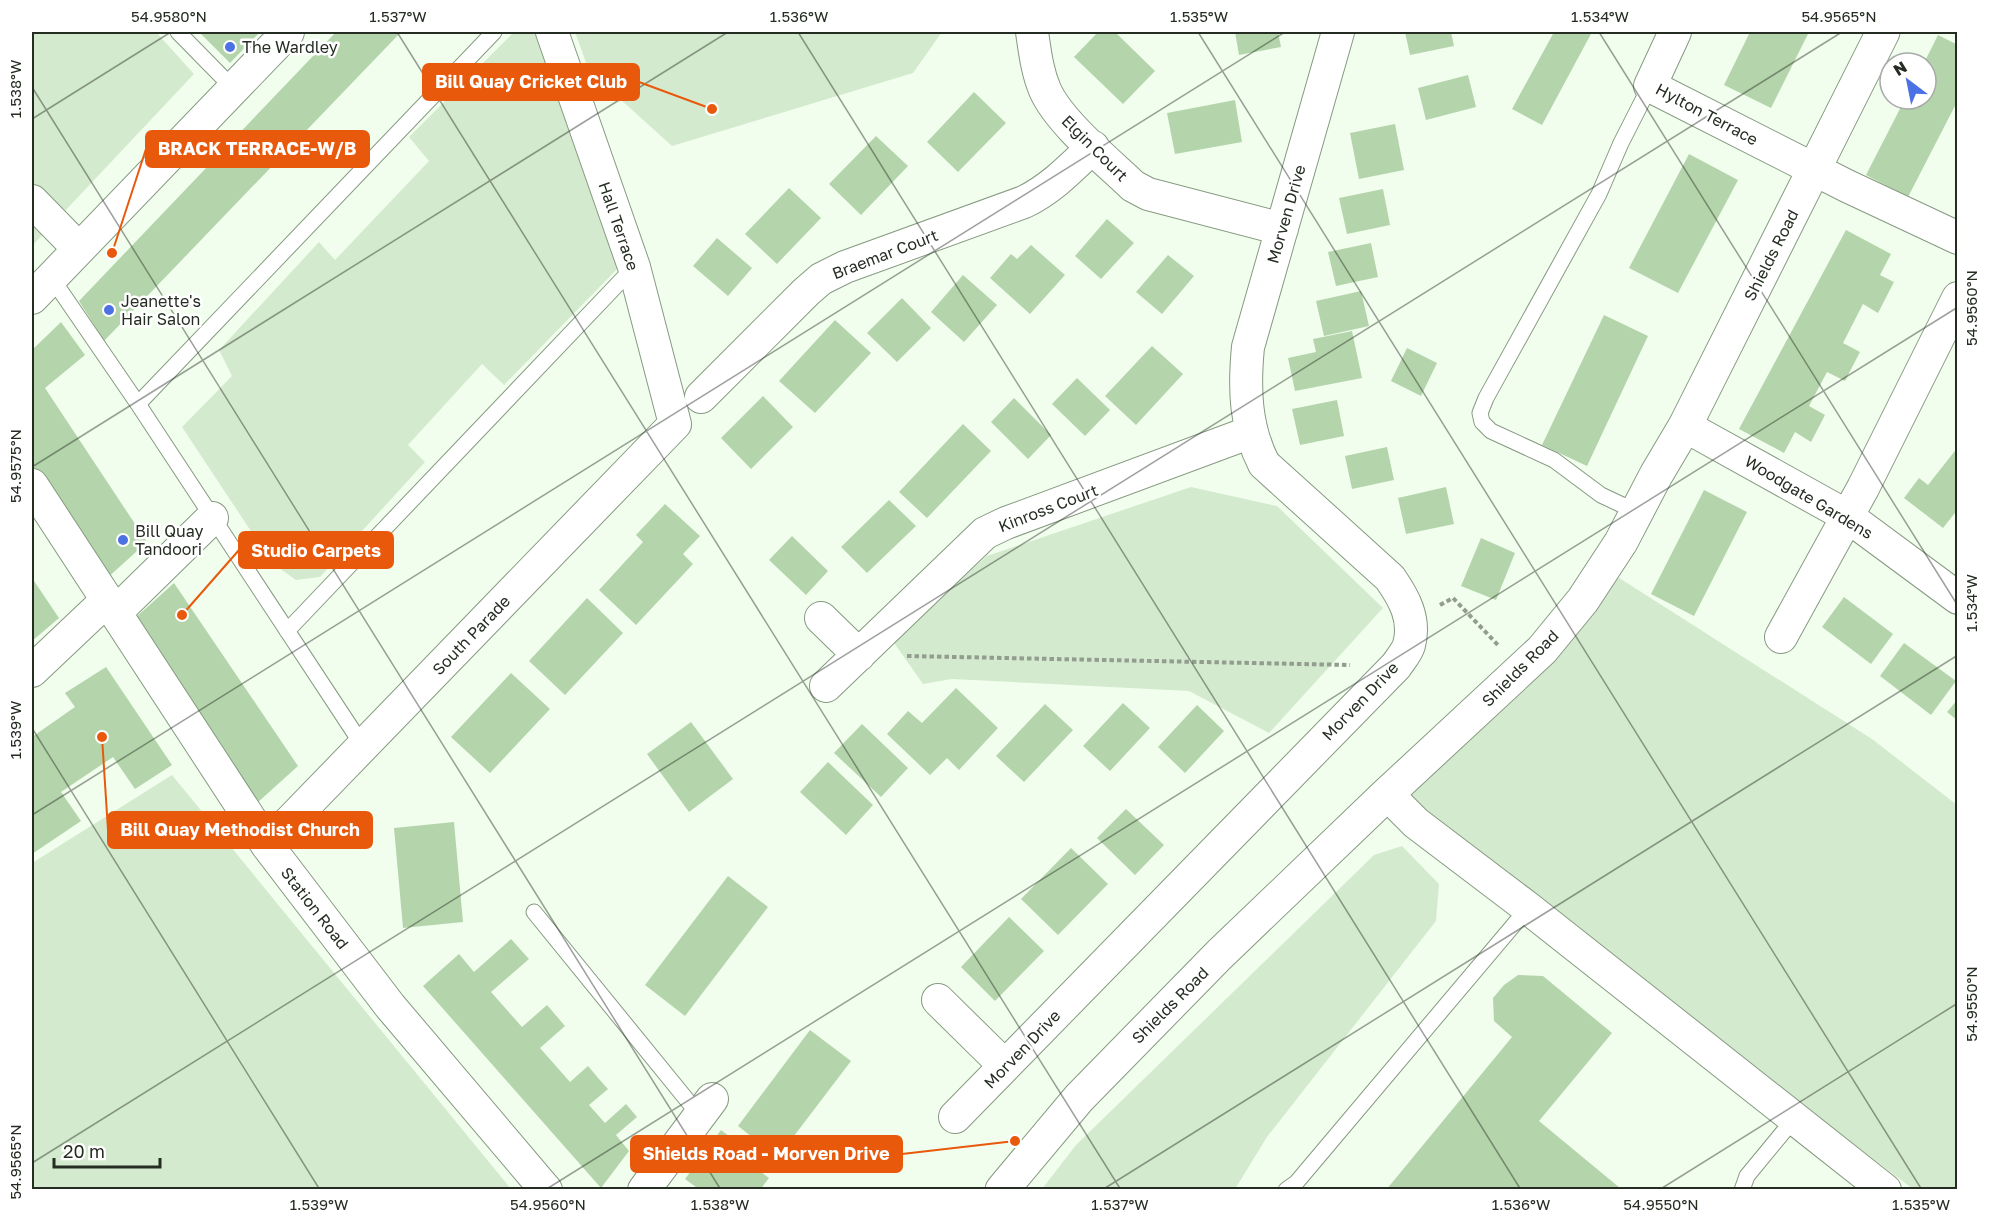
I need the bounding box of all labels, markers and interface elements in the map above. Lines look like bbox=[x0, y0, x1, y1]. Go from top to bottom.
text: 54.9580°N bbox=[131, 7, 207, 25]
text: 1.537°W bbox=[369, 7, 427, 25]
text: 1.536°W bbox=[770, 7, 828, 25]
text: 1.535°W bbox=[1170, 7, 1228, 25]
text: 1.534°W bbox=[1571, 7, 1629, 25]
text: 54.9565°N bbox=[1801, 7, 1877, 25]
place label: The Wardley bbox=[242, 37, 338, 57]
marker: The Wardley bbox=[223, 40, 237, 54]
north arrow bbox=[1878, 51, 1938, 111]
text: N bbox=[1890, 57, 1911, 80]
text: 1.538°W bbox=[6, 60, 24, 118]
callout: Bill Quay Cricket Club bbox=[423, 64, 639, 100]
text: Bill Quay Cricket Club bbox=[435, 70, 627, 92]
street label: Hylton Terrace bbox=[1652, 79, 1762, 149]
street label: Elgin Court bbox=[1058, 111, 1132, 185]
callout: BRACK TERRACE-W/B bbox=[146, 131, 369, 167]
text: BRACK TERRACE-W/B bbox=[158, 137, 357, 159]
street label: Morven Drive bbox=[1262, 162, 1310, 266]
street label: Hall Terrace bbox=[594, 179, 644, 273]
street label: Shields Road bbox=[1739, 206, 1803, 304]
street label: Braemar Court bbox=[829, 225, 941, 283]
text: 54.9560°N bbox=[1962, 270, 1980, 346]
place label: Jeanette's Hair Salon bbox=[121, 291, 201, 329]
marker: Jeanette's Hair Salon bbox=[102, 303, 116, 317]
text: 54.9575°N bbox=[6, 429, 24, 503]
street label: Woodgate Gardens bbox=[1741, 451, 1877, 543]
street label: Kinross Court bbox=[995, 480, 1101, 536]
place label: Bill Quay Tandoori bbox=[135, 521, 203, 559]
callout: Studio Carpets bbox=[239, 532, 393, 568]
marker: Bill Quay Tandoori bbox=[116, 533, 130, 547]
text: Studio Carpets bbox=[251, 539, 381, 561]
text: 1.534°W bbox=[1962, 574, 1980, 632]
street label: South Parade bbox=[428, 591, 514, 679]
street label: Shields Road bbox=[1478, 626, 1562, 710]
street label: Morven Drive bbox=[1318, 658, 1402, 744]
text: 1.539°W bbox=[6, 701, 24, 759]
callout: Bill Quay Methodist Church bbox=[108, 812, 372, 848]
text: Bill Quay Methodist Church bbox=[120, 818, 360, 840]
street label: Station Road bbox=[277, 863, 353, 953]
street label: Shields Road bbox=[1128, 963, 1212, 1047]
text: 54.9550°N bbox=[1962, 966, 1980, 1042]
street label: Morven Drive bbox=[980, 1006, 1064, 1092]
text: 54.9565°N bbox=[6, 1124, 24, 1200]
scale bar bbox=[54, 1131, 160, 1169]
callout: Shields Road - Morven Drive bbox=[631, 1136, 902, 1172]
text: 20 m bbox=[63, 1140, 105, 1162]
text: Shields Road - Morven Drive bbox=[642, 1142, 890, 1164]
text: 1.539°W bbox=[290, 1195, 348, 1213]
text: 54.9560°N bbox=[510, 1195, 586, 1213]
text: 1.538°W bbox=[691, 1195, 749, 1213]
text: 1.537°W bbox=[1091, 1195, 1149, 1213]
text: 1.536°W bbox=[1492, 1195, 1550, 1213]
text: 54.9550°N bbox=[1623, 1195, 1699, 1213]
text: 1.535°W bbox=[1892, 1195, 1950, 1213]

